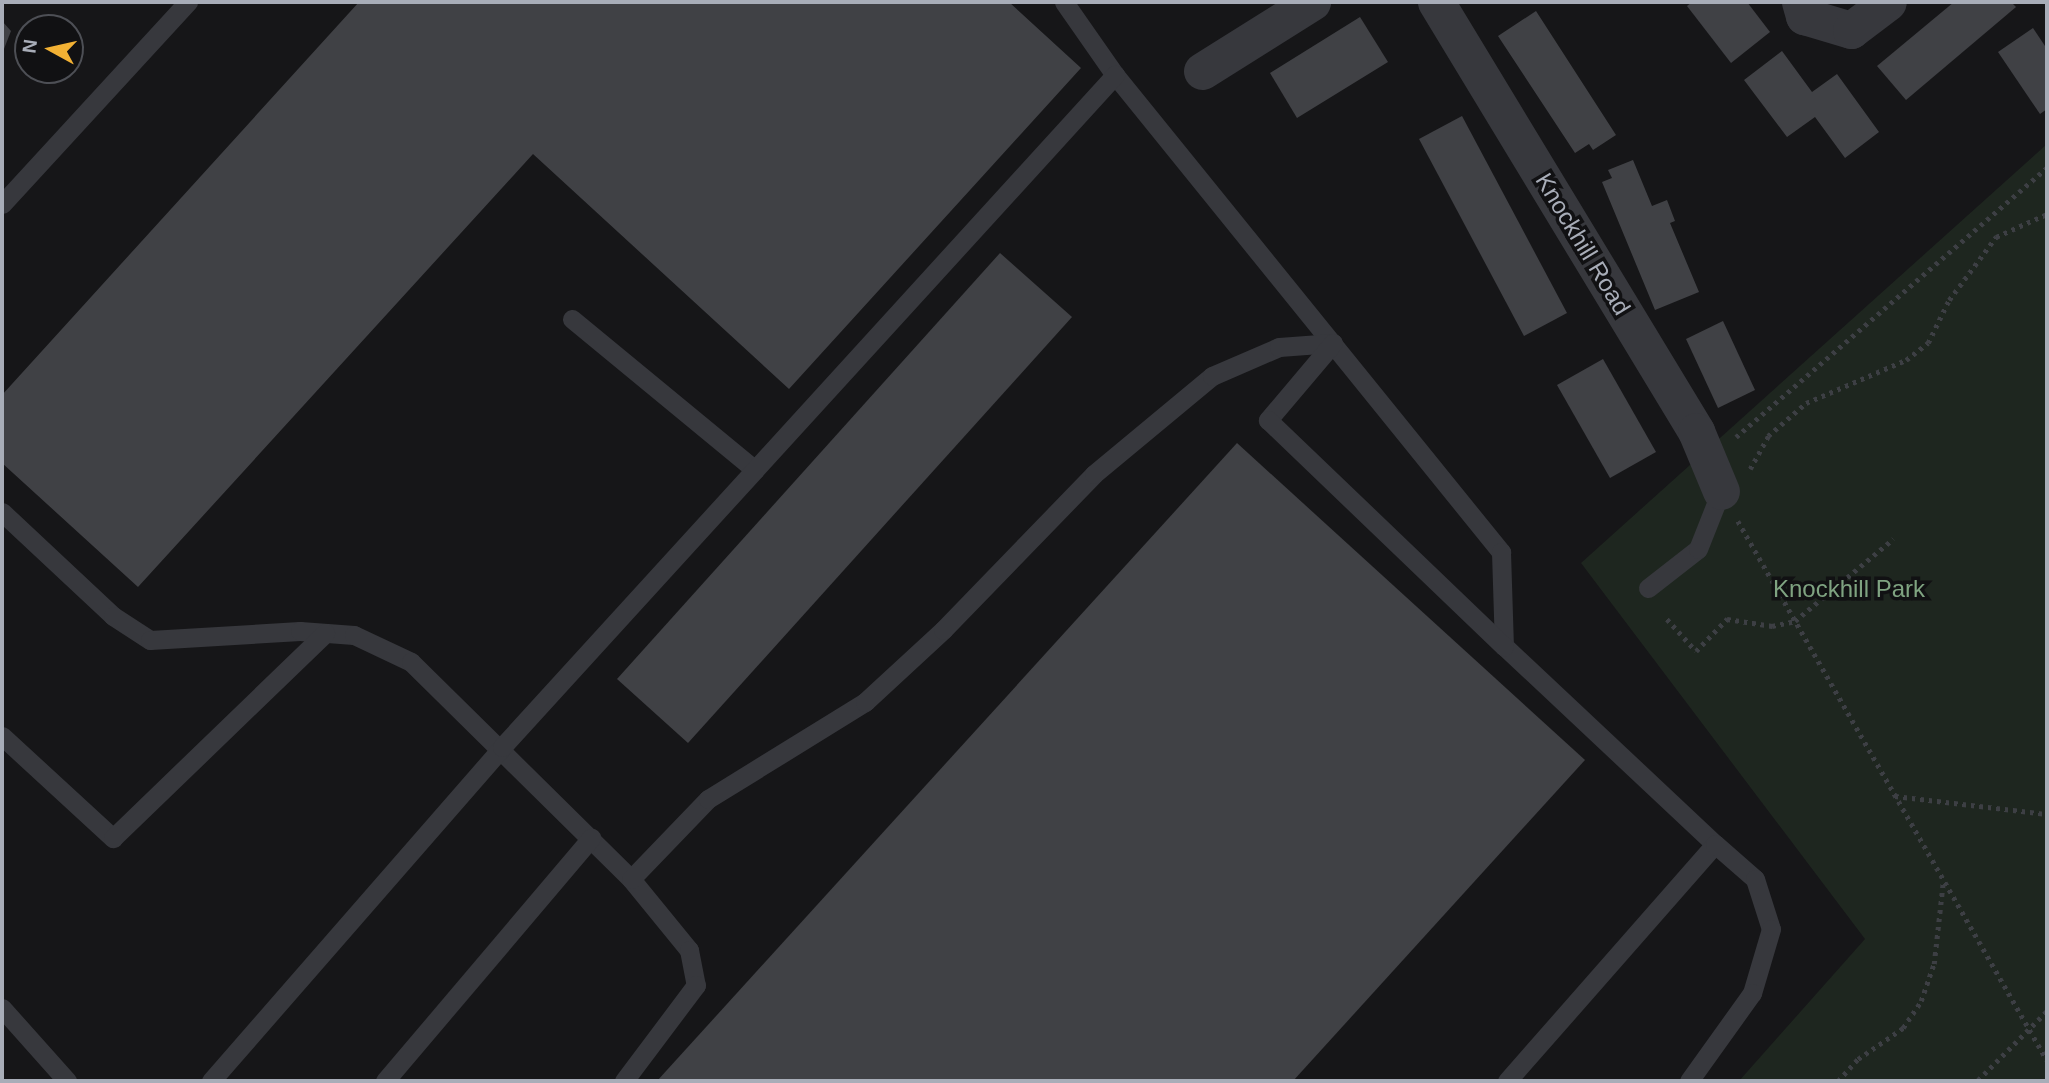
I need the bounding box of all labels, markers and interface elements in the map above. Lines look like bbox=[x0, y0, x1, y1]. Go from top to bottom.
north arrow bbox=[14, 14, 84, 84]
text: N bbox=[18, 38, 41, 55]
street label: Knockhill Road bbox=[1529, 168, 1637, 320]
park label: Knockhill Park bbox=[1773, 575, 1925, 603]

